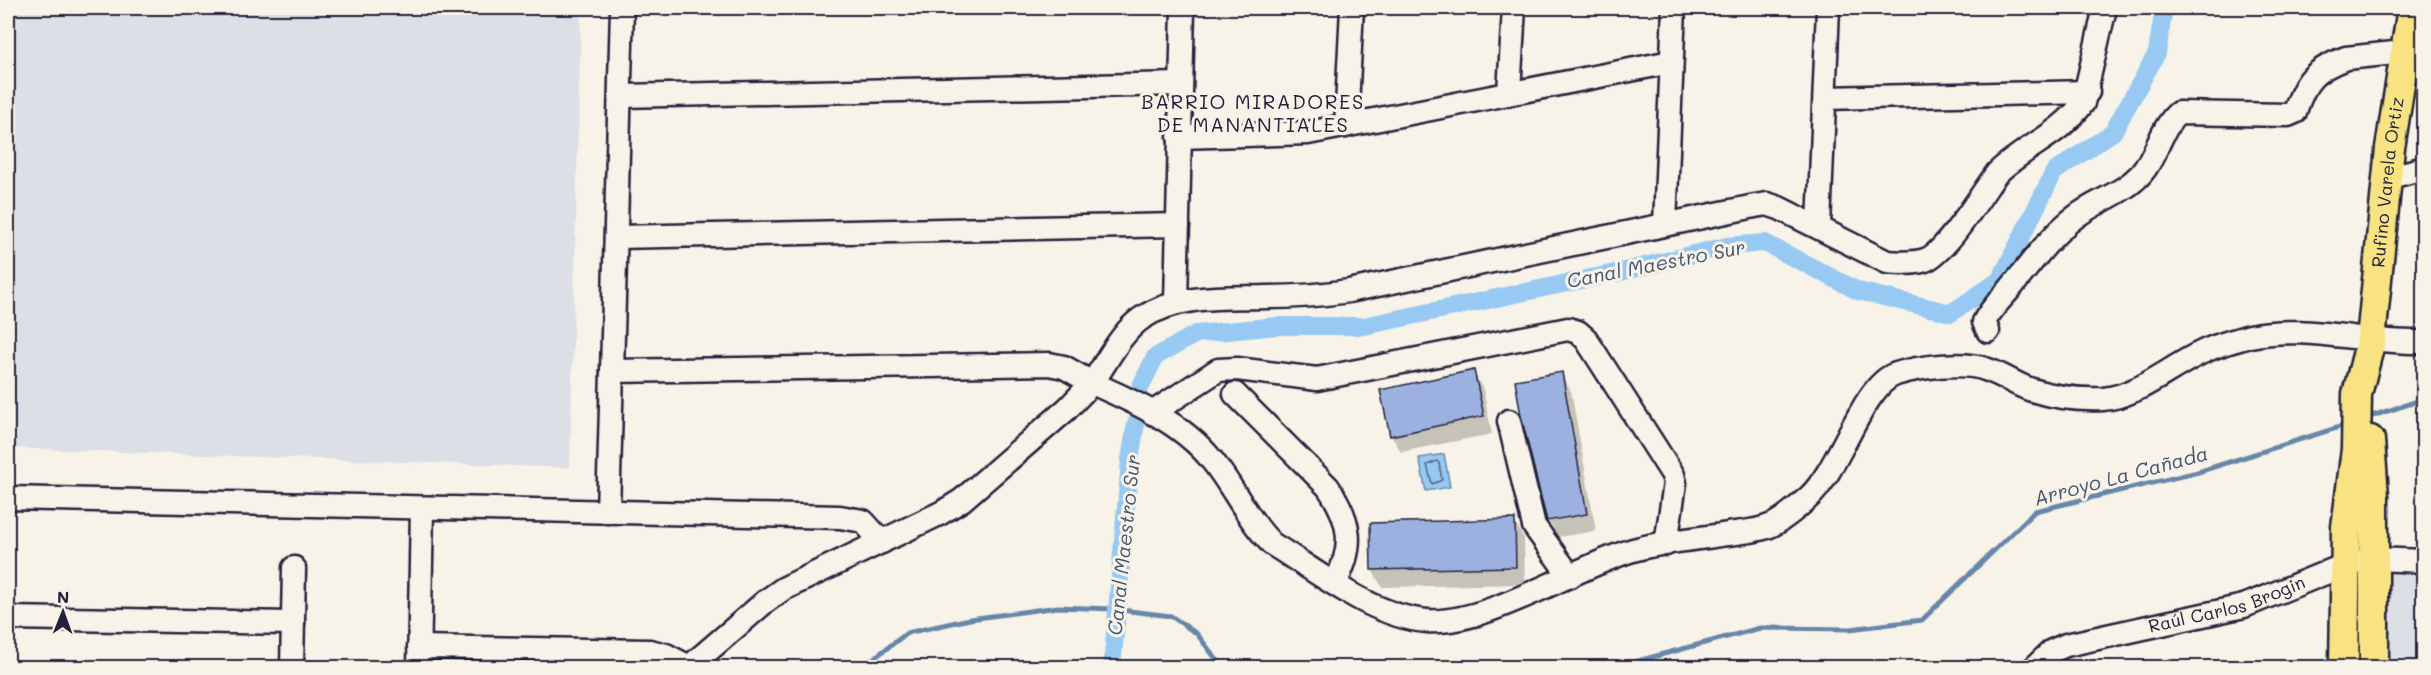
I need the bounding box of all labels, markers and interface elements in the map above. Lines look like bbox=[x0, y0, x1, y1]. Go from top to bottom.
district label: BARRIO MIRADORES DE MANANTIALES bbox=[1141, 88, 1365, 137]
street label: Rufino Varela Ortiz bbox=[2365, 95, 2409, 269]
water label: Canal Maestro Sur bbox=[1564, 233, 1747, 293]
water label: Arroyo La Cañada bbox=[2031, 439, 2211, 511]
water label: Canal Maestro Sur bbox=[1101, 453, 1145, 637]
street label: Raúl Carlos Brogin bbox=[2146, 569, 2308, 638]
north arrow bbox=[33, 582, 93, 642]
text: N bbox=[57, 586, 70, 607]

